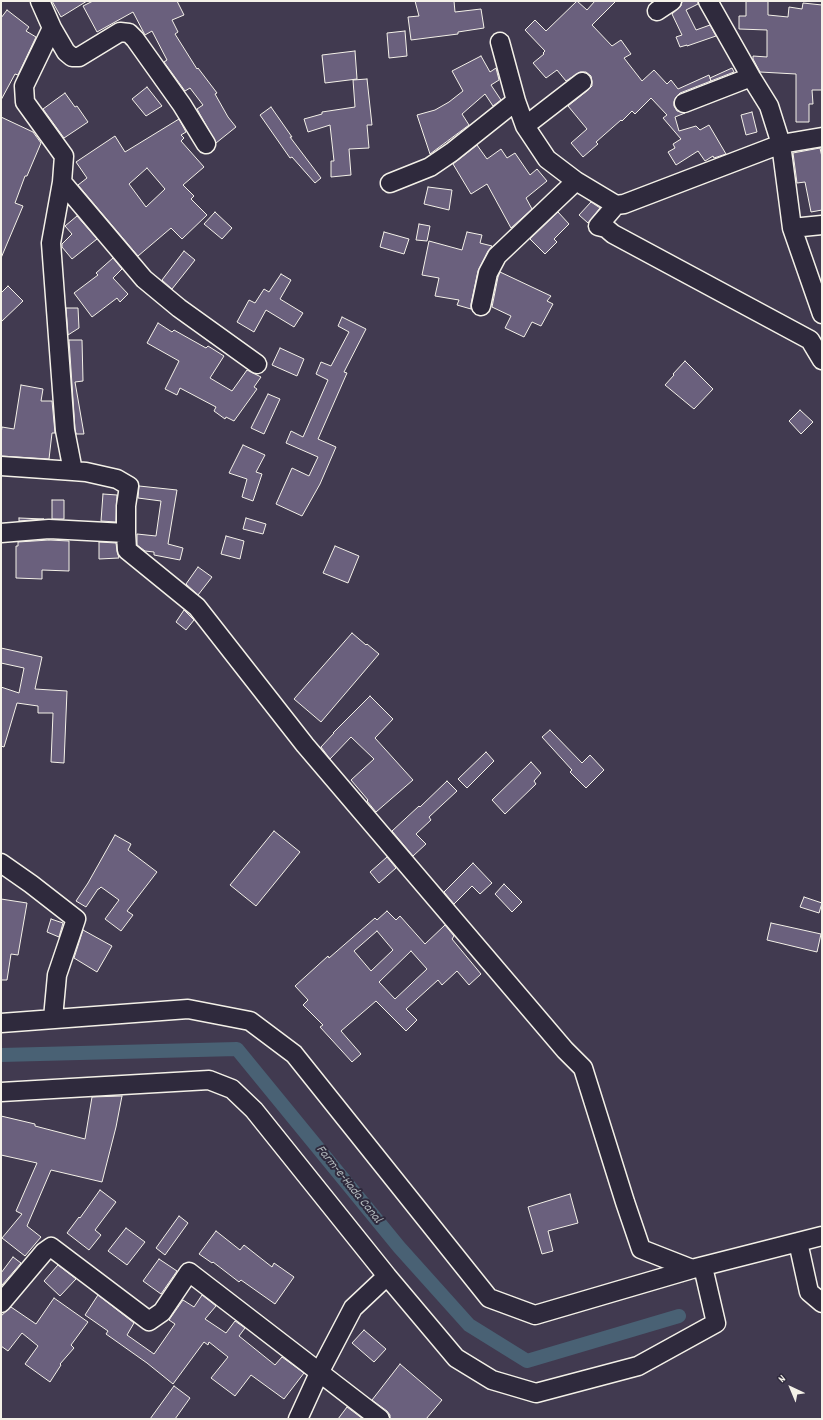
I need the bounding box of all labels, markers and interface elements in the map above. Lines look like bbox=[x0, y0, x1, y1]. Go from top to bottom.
water label: Farm-e-Hada Canal bbox=[312, 1143, 384, 1227]
north arrow bbox=[771, 1368, 811, 1408]
text: N bbox=[775, 1372, 790, 1387]

